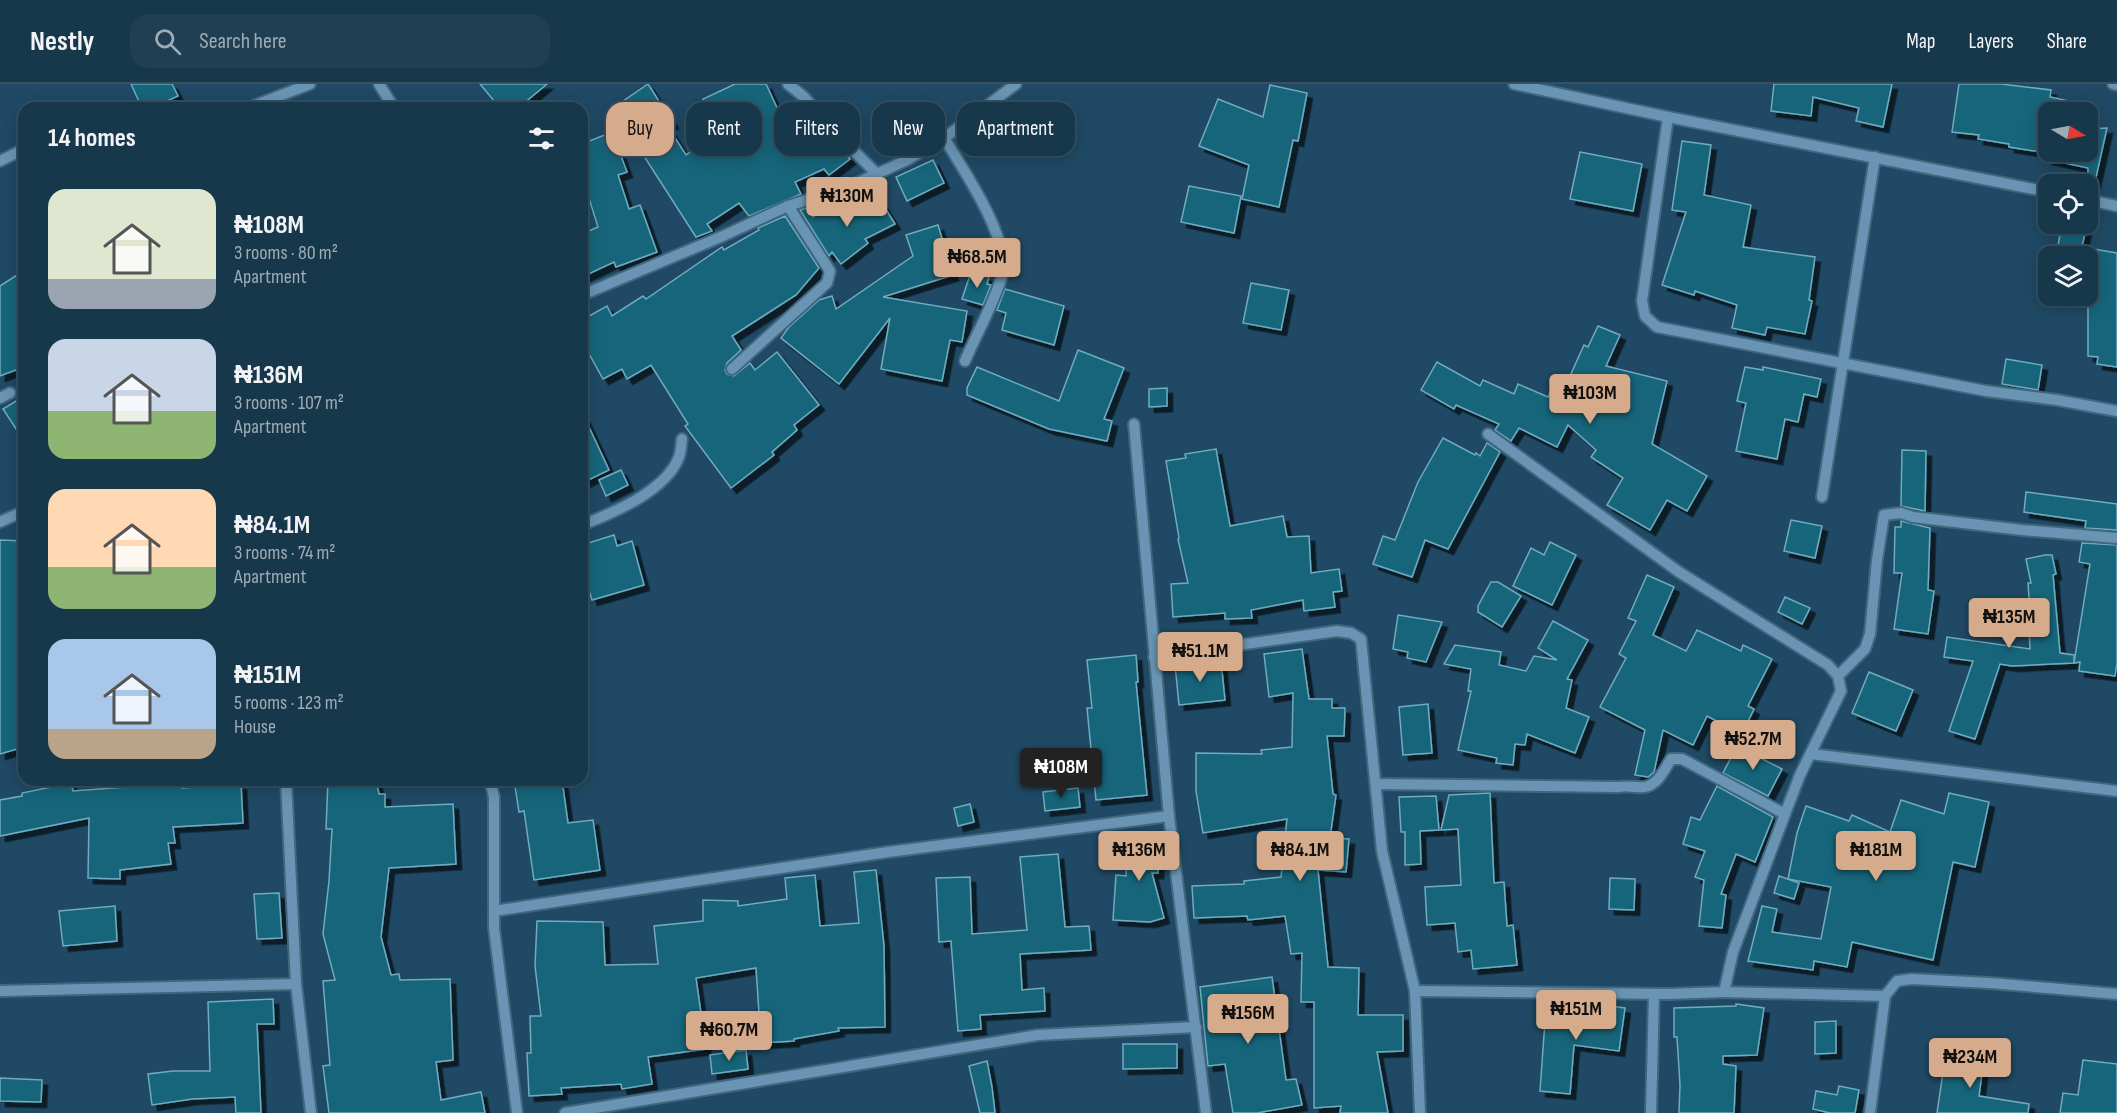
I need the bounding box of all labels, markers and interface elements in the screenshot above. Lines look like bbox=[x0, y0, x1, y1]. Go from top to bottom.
search box bbox=[130, 14, 550, 68]
text: Nestly bbox=[30, 25, 94, 58]
icon: search bbox=[151, 25, 184, 58]
text: Search here bbox=[199, 28, 287, 55]
text: Map bbox=[1906, 29, 1935, 54]
text: Layers bbox=[1968, 29, 2014, 54]
text: Share bbox=[2047, 29, 2087, 54]
chip: Buy bbox=[606, 102, 674, 156]
chip: Rent bbox=[686, 102, 762, 156]
chip: Filters bbox=[774, 102, 860, 156]
chip: New bbox=[872, 102, 945, 156]
chip: Apartment bbox=[957, 102, 1075, 156]
north arrow bbox=[2038, 102, 2098, 162]
map controls bbox=[2038, 102, 2098, 306]
icon: filters bbox=[525, 122, 558, 155]
text: 14 homes bbox=[48, 123, 136, 154]
button: locate bbox=[2038, 174, 2098, 234]
pin: ₦130M bbox=[805, 177, 889, 228]
text: ₦130M bbox=[820, 184, 874, 208]
text: ₦108M bbox=[234, 210, 304, 241]
icon: home bbox=[96, 213, 168, 285]
pin: ₦68.5M bbox=[928, 238, 1026, 289]
text: 3 rooms · 80 m² bbox=[234, 241, 338, 265]
text: ₦68.5M bbox=[947, 245, 1007, 269]
button: layers bbox=[2038, 246, 2098, 306]
text: Apartment bbox=[234, 265, 307, 289]
text: ₦136M bbox=[234, 360, 303, 391]
icon: home bbox=[96, 363, 168, 435]
pin: ₦103M bbox=[1548, 374, 1632, 425]
text: ₦103M bbox=[1563, 381, 1617, 405]
text: 3 rooms · 107 m² bbox=[234, 391, 344, 415]
text: Apartment bbox=[234, 415, 307, 439]
text: ₦84.1M bbox=[234, 510, 310, 541]
icon: home bbox=[96, 513, 168, 585]
text: 3 rooms · 74 m² bbox=[234, 541, 336, 565]
text: Apartment bbox=[234, 565, 307, 589]
pin: ₦135M bbox=[1967, 598, 2051, 649]
text: ₦135M bbox=[1983, 605, 2035, 629]
pin: ₦51.1M bbox=[1151, 632, 1249, 683]
text: ₦51.1M bbox=[1172, 639, 1228, 663]
text: ₦151M bbox=[234, 660, 301, 691]
icon: home bbox=[96, 663, 168, 735]
text: 5 rooms · 123 m² bbox=[234, 691, 344, 715]
text: House bbox=[234, 715, 276, 739]
pin: ₦52.7M bbox=[1704, 720, 1802, 771]
text: ₦52.7M bbox=[1724, 727, 1782, 751]
pin: ₦108M bbox=[1019, 748, 1103, 799]
text: ₦108M bbox=[1034, 755, 1088, 779]
pin: ₦136M bbox=[1097, 831, 1181, 882]
pin: ₦84.1M bbox=[1251, 831, 1349, 882]
pin: ₦181M bbox=[1834, 831, 1918, 882]
text: ₦136M bbox=[1112, 838, 1166, 862]
text: ₦84.1M bbox=[1271, 838, 1329, 862]
text: ₦181M bbox=[1850, 838, 1902, 862]
pin: ₦151M bbox=[1534, 990, 1618, 1041]
pin: ₦156M bbox=[1206, 994, 1290, 1045]
text: ₦151M bbox=[1550, 997, 1602, 1021]
text: ₦156M bbox=[1221, 1001, 1275, 1025]
pin: ₦60.7M bbox=[680, 1011, 778, 1062]
text: ₦60.7M bbox=[700, 1018, 758, 1042]
pin: ₦234M bbox=[1928, 1038, 2012, 1089]
text: ₦234M bbox=[1943, 1045, 1997, 1069]

